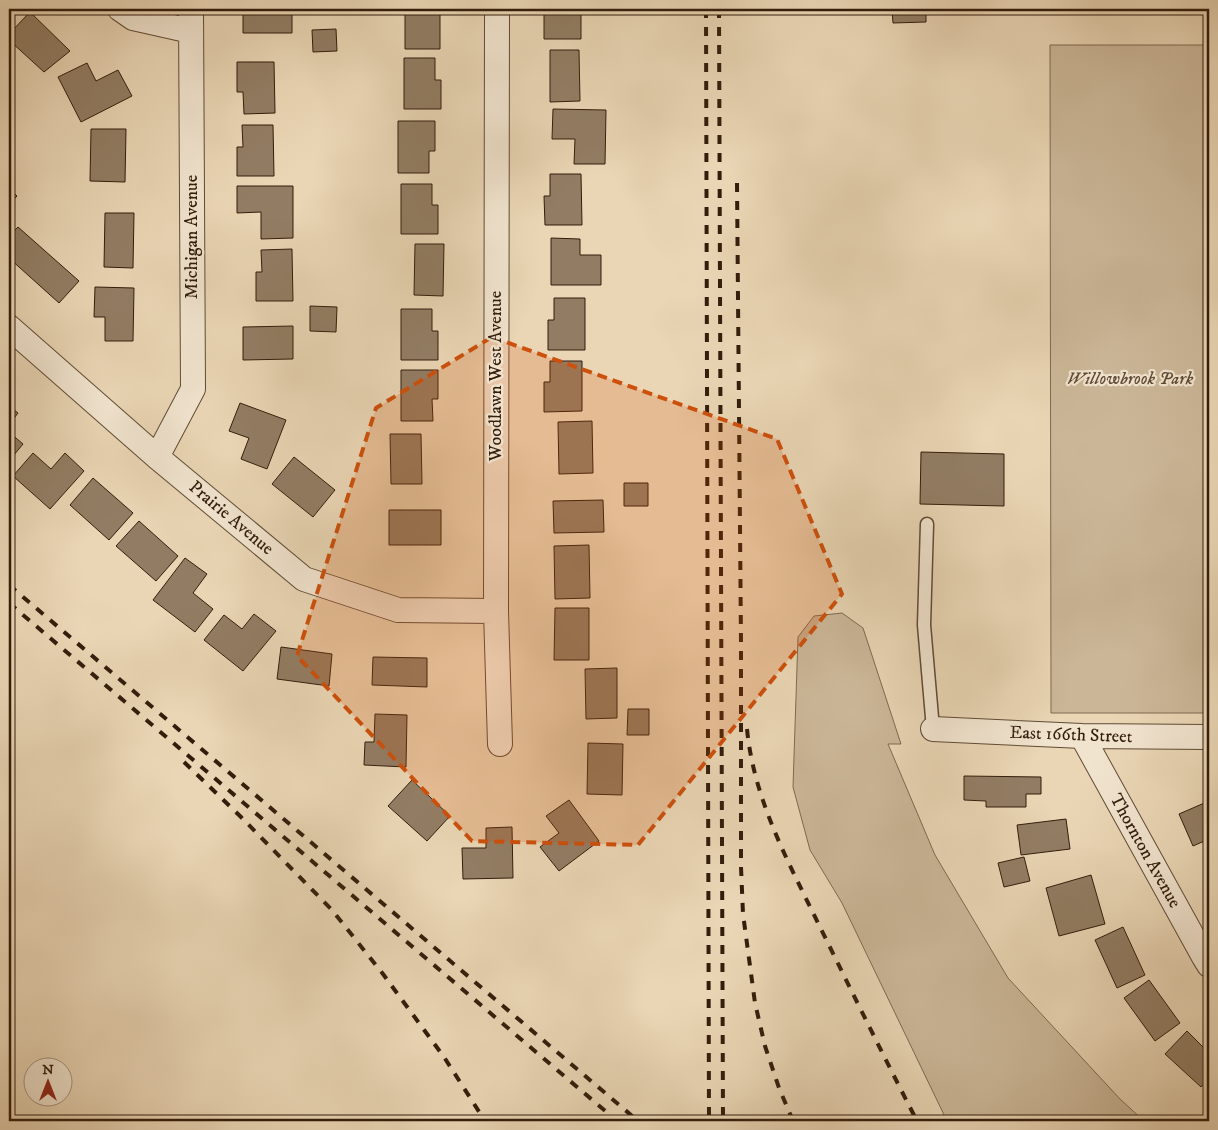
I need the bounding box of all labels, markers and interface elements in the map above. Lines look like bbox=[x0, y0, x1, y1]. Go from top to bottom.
street label: Michigan Avenue bbox=[181, 175, 203, 299]
street label: Woodlawn West Avenue bbox=[485, 291, 507, 462]
park label: Willowbrook Park bbox=[1067, 368, 1194, 390]
street label: Prairie Avenue bbox=[184, 476, 278, 560]
street label: East 166th Street bbox=[1009, 722, 1133, 748]
street label: Thornton Avenue bbox=[1104, 790, 1186, 912]
north arrow bbox=[22, 1058, 72, 1108]
text: N bbox=[42, 1061, 54, 1079]

